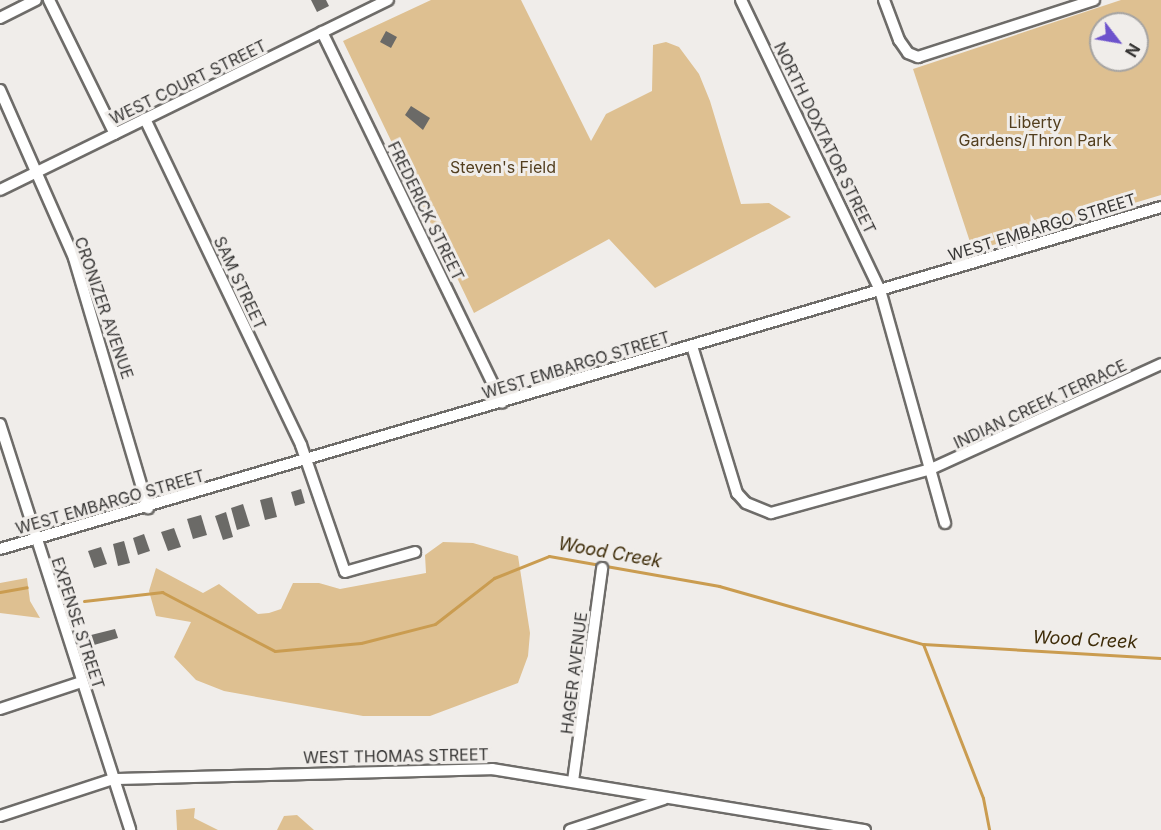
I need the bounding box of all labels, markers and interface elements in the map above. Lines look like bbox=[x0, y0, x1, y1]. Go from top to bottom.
north arrow bbox=[1089, 12, 1149, 72]
street label: WEST COURT STREET bbox=[107, 36, 269, 128]
street label: NORTH DOXTATOR STREET bbox=[770, 39, 880, 237]
text: N bbox=[1121, 40, 1144, 61]
park label: Liberty Gardens/Thron Park bbox=[959, 112, 1111, 150]
street label: FREDERICK STREET bbox=[384, 138, 468, 284]
park label: Steven's Field bbox=[450, 157, 556, 177]
street label: WEST EMBARGO STREET bbox=[946, 189, 1138, 265]
street label: SAM STREET bbox=[210, 233, 270, 333]
street label: CRONIZER AVENUE bbox=[71, 234, 137, 382]
street label: WEST EMBARGO STREET bbox=[480, 327, 672, 403]
street label: INDIAN CREEK TERRACE bbox=[950, 355, 1130, 453]
street label: WEST EMBARGO STREET bbox=[13, 466, 207, 538]
water label: Wood Creek bbox=[557, 533, 663, 573]
street label: EXPENSE STREET bbox=[48, 555, 108, 691]
street label: HAGER AVENUE bbox=[557, 611, 591, 735]
water label: Wood Creek bbox=[1032, 626, 1138, 654]
street label: WEST THOMAS STREET bbox=[303, 745, 489, 767]

